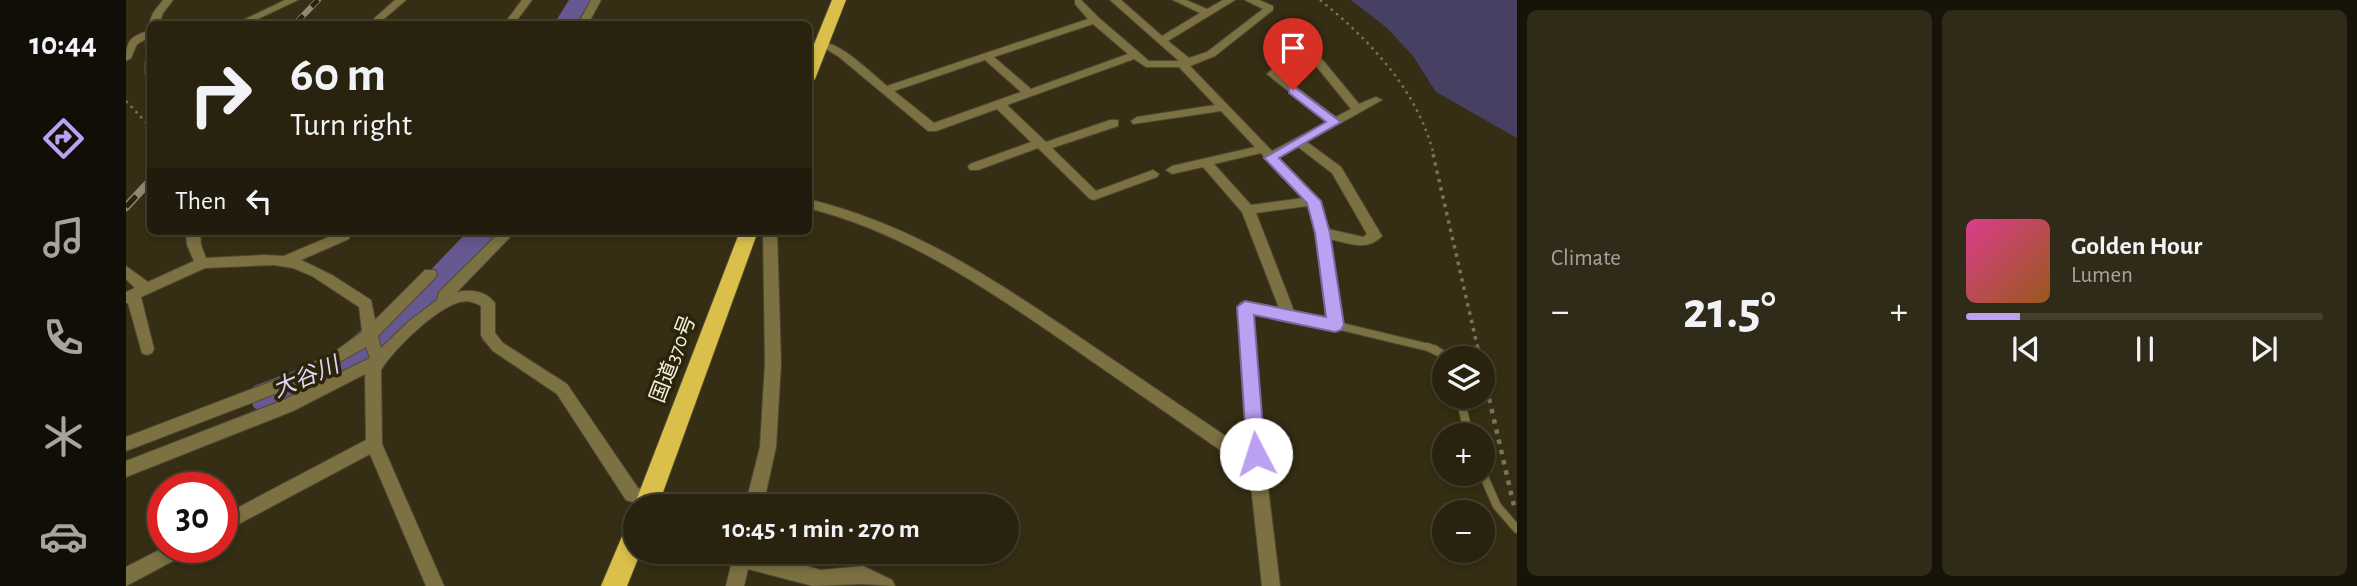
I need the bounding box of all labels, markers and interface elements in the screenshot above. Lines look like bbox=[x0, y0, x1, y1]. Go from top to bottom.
pin bbox=[1263, 18, 1323, 90]
text: 10:44 bbox=[29, 28, 97, 60]
icon: arrive bbox=[1274, 29, 1312, 67]
icon: right bbox=[175, 49, 266, 140]
text: 60 m bbox=[290, 51, 386, 100]
text: Turn right bbox=[290, 109, 412, 141]
icon: directions bbox=[39, 114, 88, 163]
icon: left bbox=[240, 182, 278, 220]
text: Then bbox=[175, 188, 226, 214]
icon: music bbox=[39, 213, 88, 262]
text: Golden Hour bbox=[2071, 233, 2202, 259]
text: Climate bbox=[1551, 247, 1621, 270]
text: Lumen bbox=[2071, 264, 2133, 287]
text: 21.5° bbox=[1683, 285, 1776, 337]
text: − bbox=[1551, 293, 1569, 331]
text: + bbox=[1890, 293, 1908, 331]
street label: 国道370号 bbox=[646, 312, 699, 405]
icon: phone bbox=[39, 313, 88, 362]
icon: previous bbox=[2007, 330, 2045, 368]
icon: pause bbox=[2126, 330, 2164, 368]
icon: next bbox=[2245, 330, 2283, 368]
map controls bbox=[1432, 346, 1495, 563]
button: layers bbox=[1432, 346, 1495, 409]
water label: 大谷川 bbox=[269, 351, 345, 402]
icon: climate bbox=[39, 412, 88, 461]
position arrow bbox=[1219, 417, 1293, 491]
button: + bbox=[1432, 423, 1495, 486]
speed limit sign: 30 bbox=[147, 472, 238, 563]
button: − bbox=[1432, 500, 1495, 563]
icon: car bbox=[39, 512, 88, 561]
text: 10:45 · 1 min · 270 m bbox=[722, 516, 920, 542]

